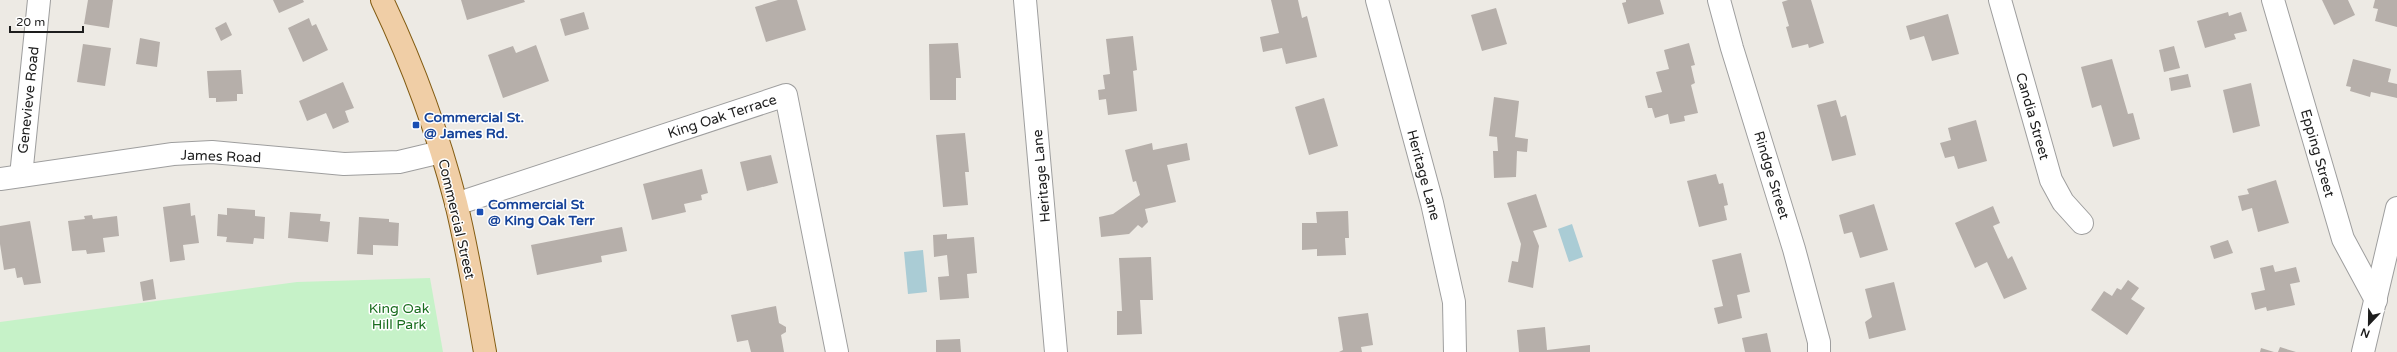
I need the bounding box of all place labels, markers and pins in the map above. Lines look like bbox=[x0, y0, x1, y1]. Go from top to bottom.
place label: Commercial St. @ James Rd. bbox=[424, 109, 524, 142]
marker: Commercial St. @ James Rd. bbox=[411, 120, 421, 130]
place label: Commercial St @ King Oak Terr bbox=[488, 196, 595, 229]
marker: Commercial St @ King Oak Terr bbox=[475, 207, 485, 217]

